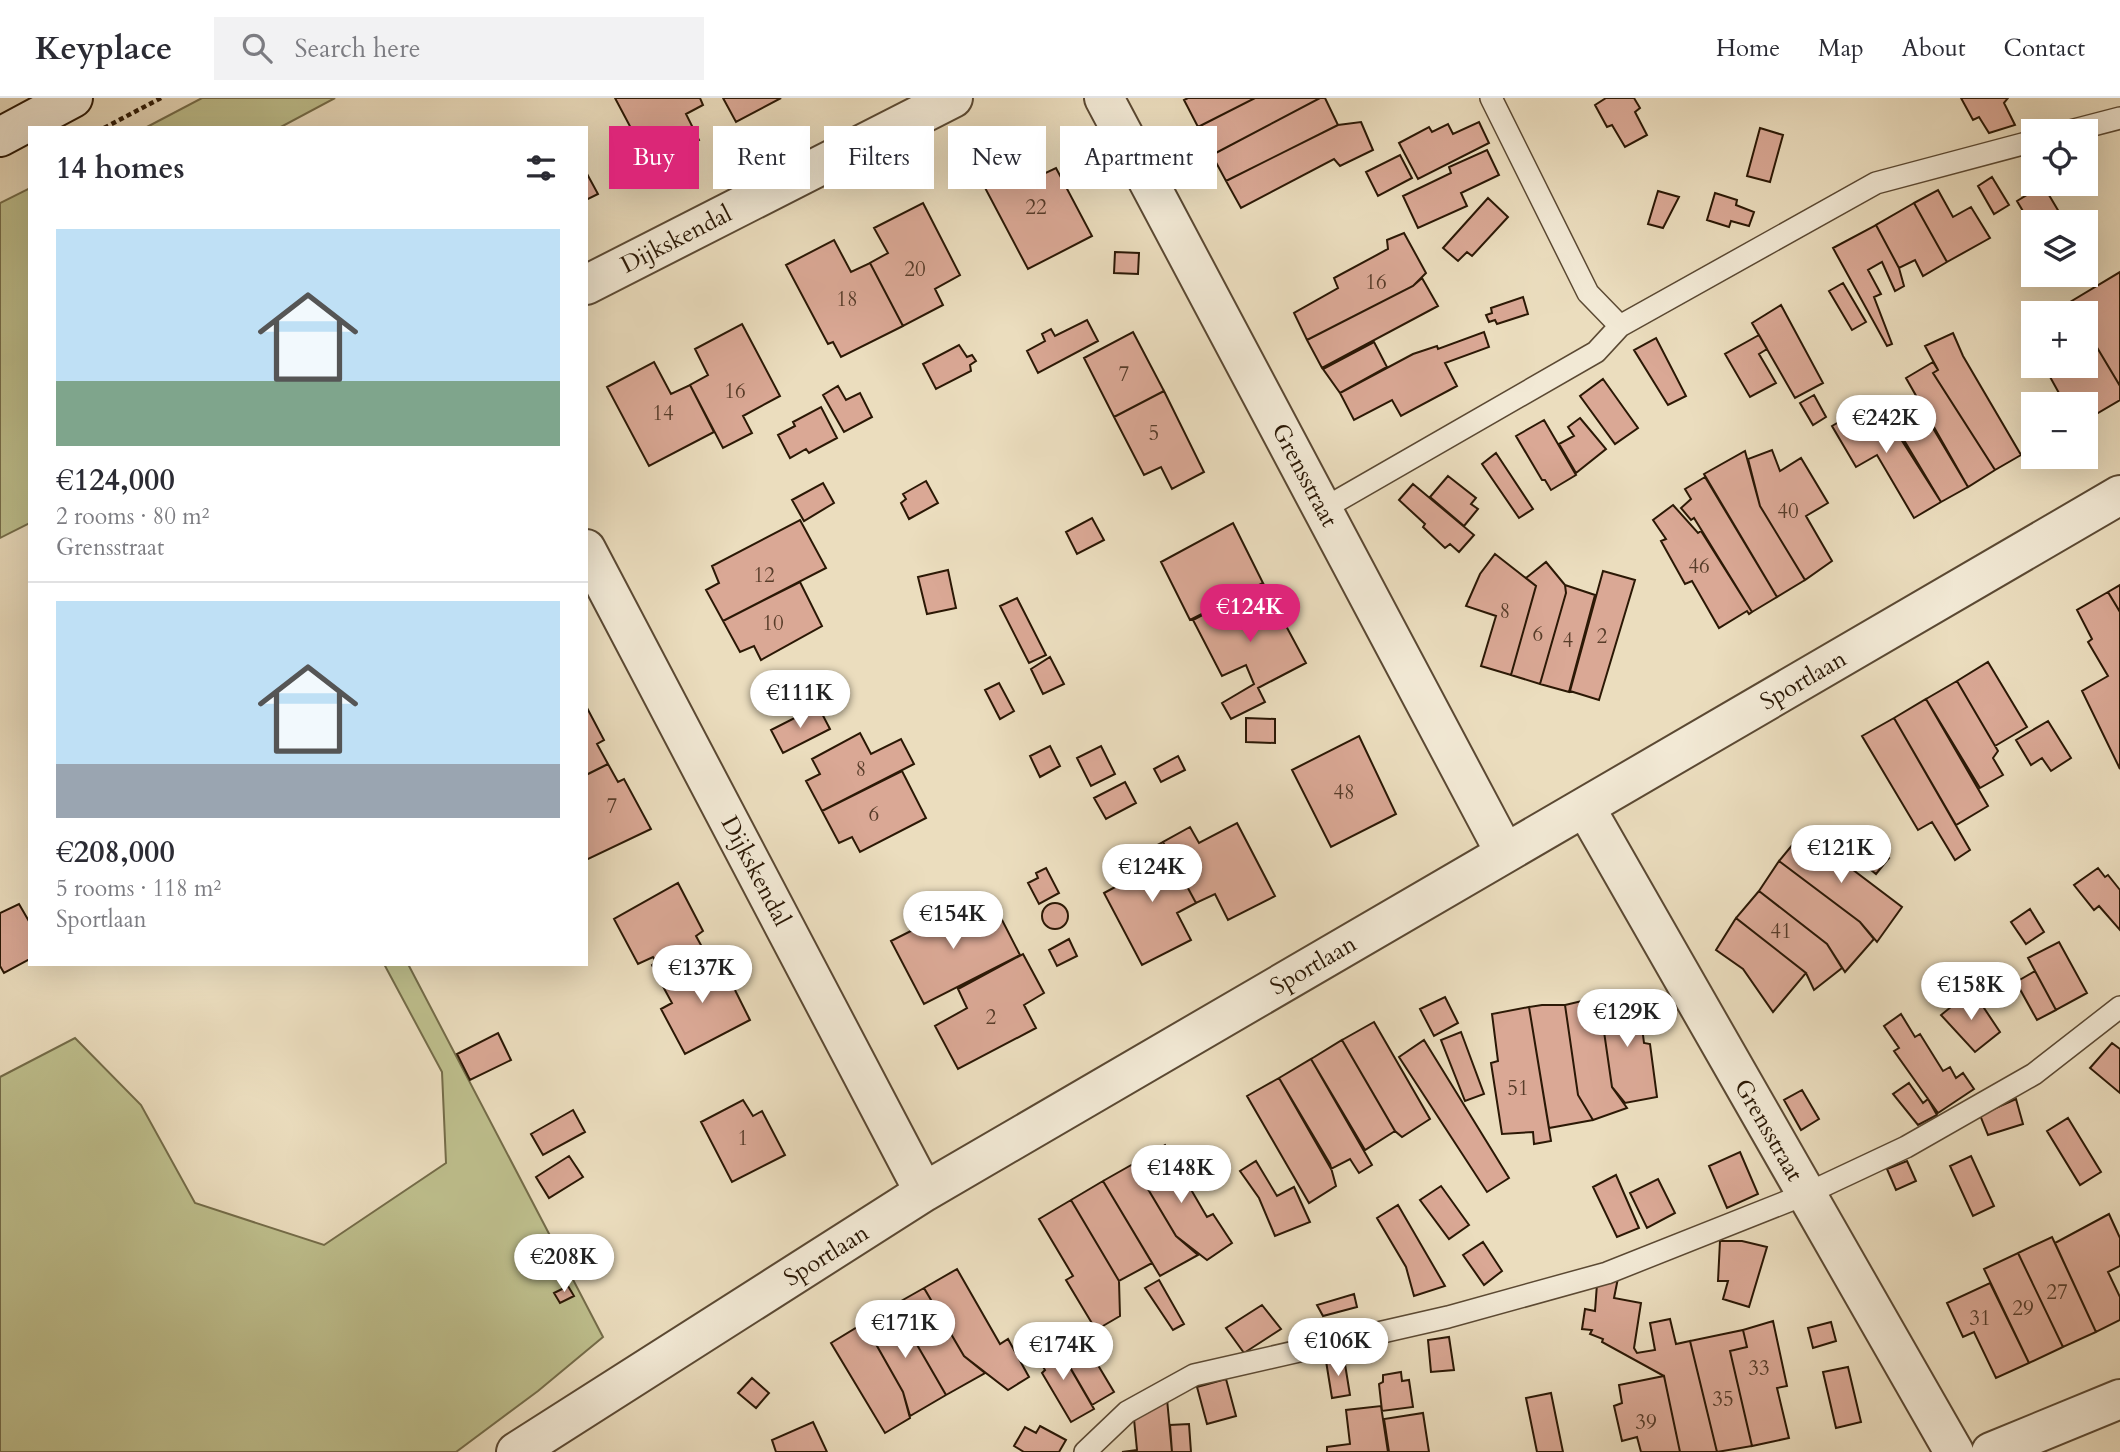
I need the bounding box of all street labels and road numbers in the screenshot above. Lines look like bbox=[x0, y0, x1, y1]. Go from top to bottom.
street label: Dijkskendal bbox=[615, 197, 737, 282]
street label: Grensstraat bbox=[1263, 418, 1346, 533]
street label: Sportlaan bbox=[1754, 642, 1853, 718]
street label: Dijkskendal bbox=[713, 810, 798, 932]
street label: Sportlaan bbox=[1264, 927, 1363, 1003]
street label: Grensstraat bbox=[1726, 1073, 1811, 1188]
street label: Sportlaan bbox=[777, 1216, 875, 1294]

